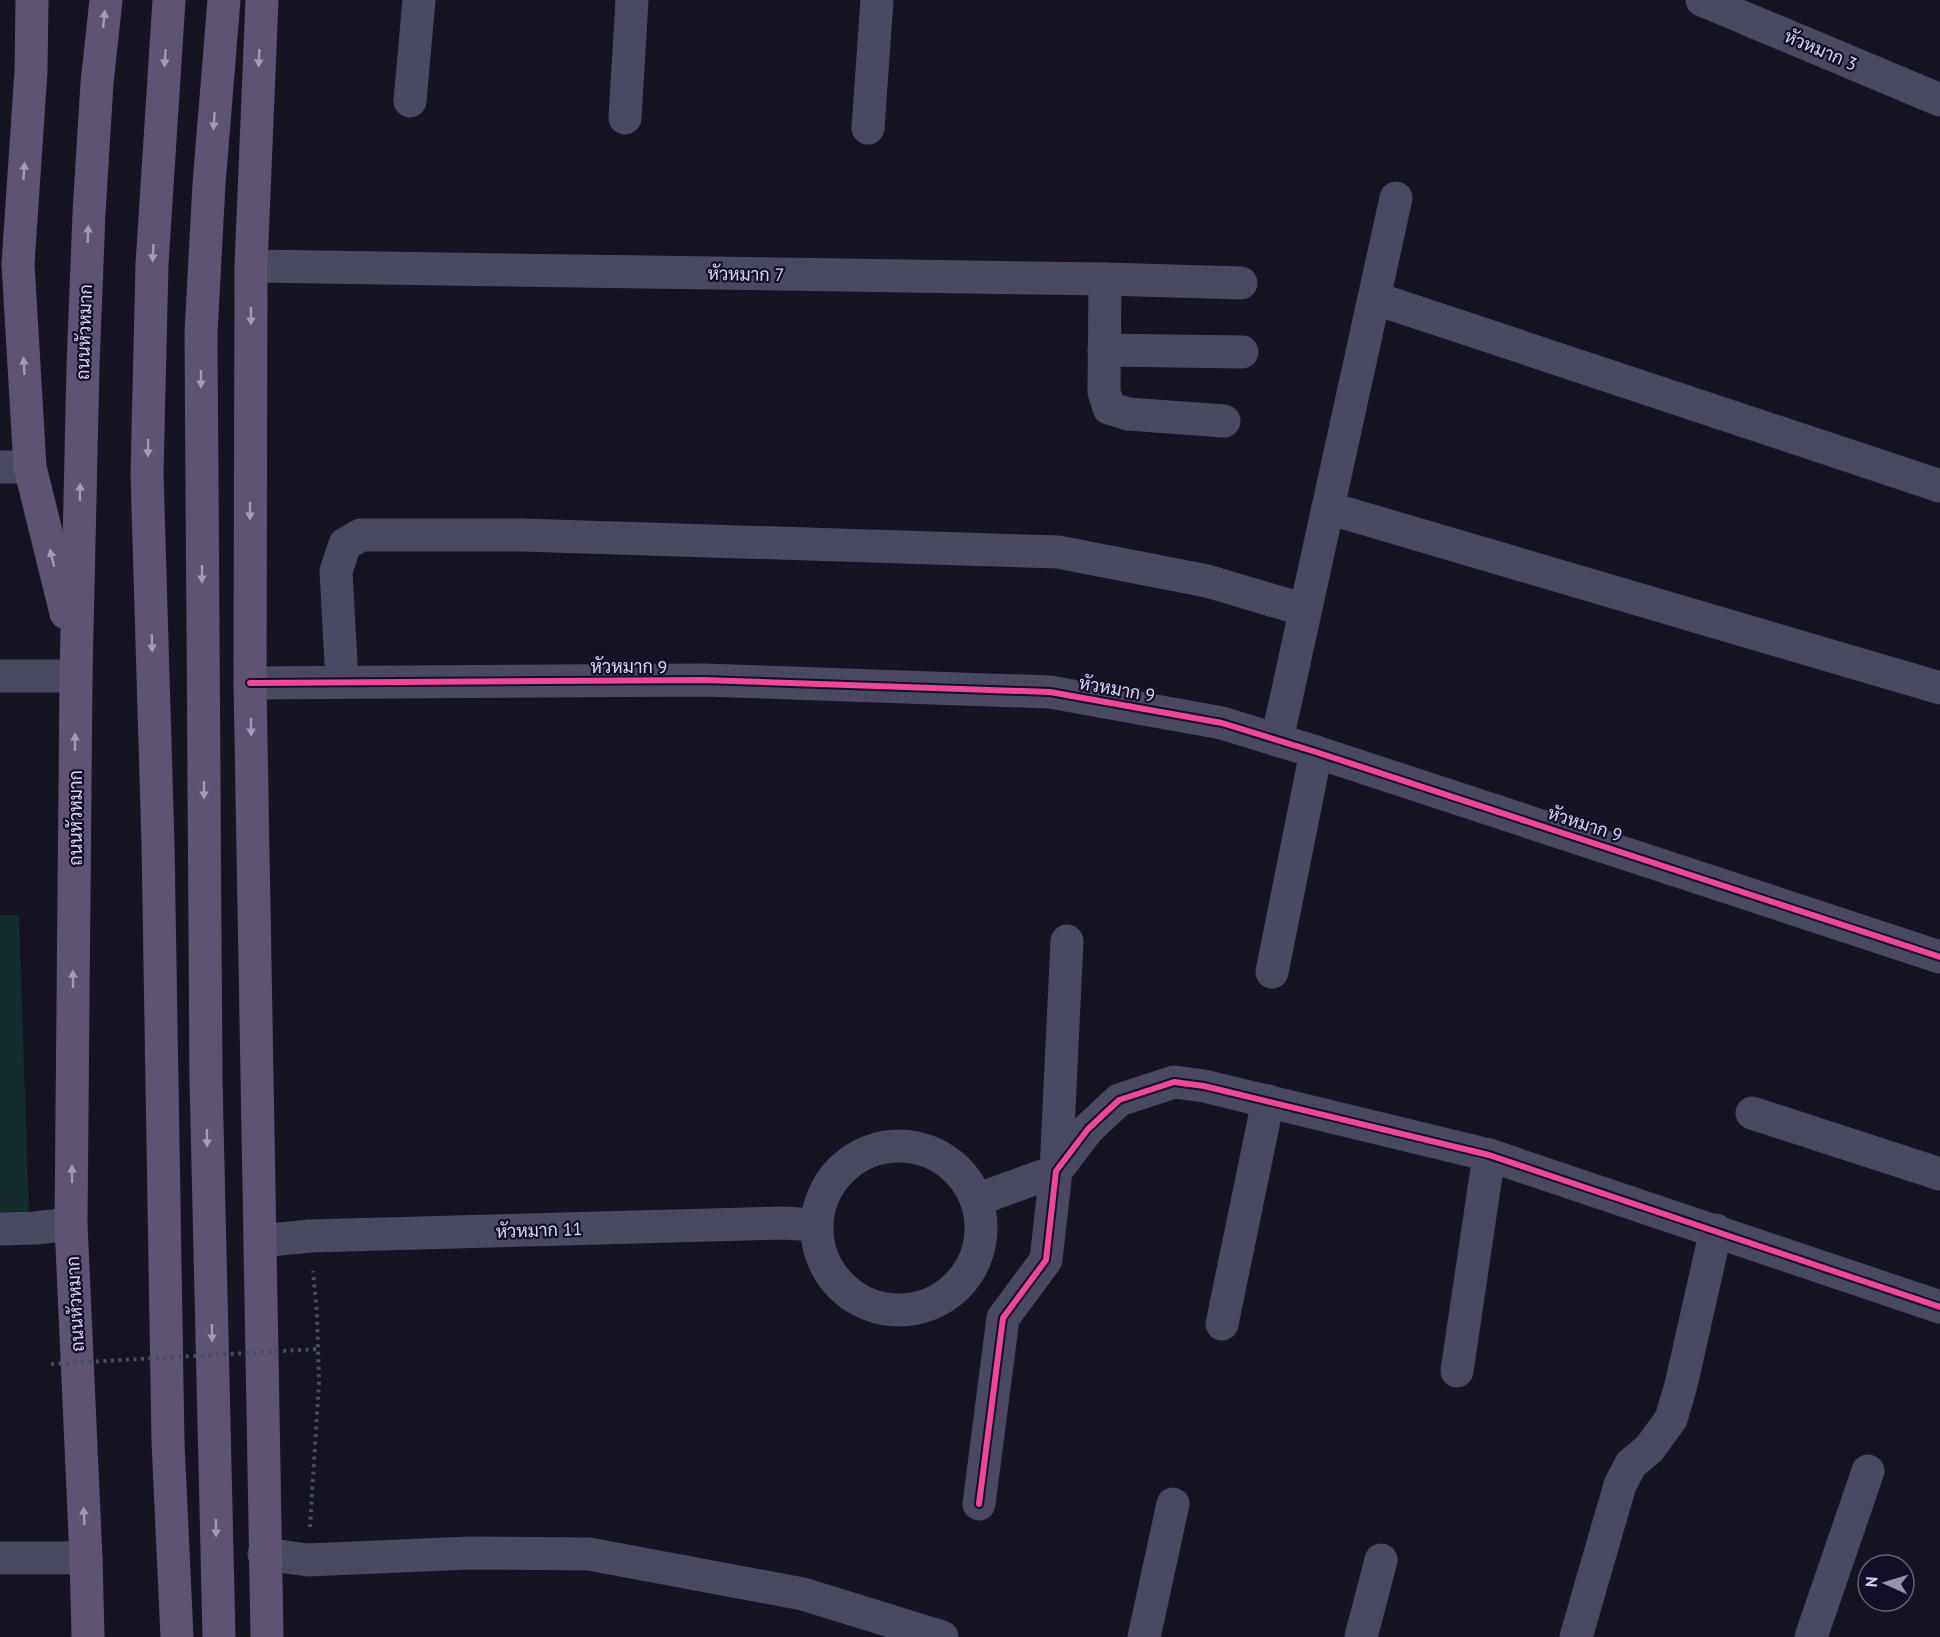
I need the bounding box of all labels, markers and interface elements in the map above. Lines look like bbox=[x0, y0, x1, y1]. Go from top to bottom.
one-way arrow bbox=[99, 9, 109, 28]
street label: หัวหมาก 3 bbox=[1781, 24, 1861, 76]
one-way arrow bbox=[160, 49, 170, 68]
one-way arrow bbox=[254, 49, 263, 68]
one-way arrow bbox=[209, 112, 219, 131]
one-way arrow bbox=[20, 161, 29, 180]
one-way arrow bbox=[83, 224, 92, 243]
one-way arrow bbox=[148, 243, 157, 262]
street label: หัวหมาก 7 bbox=[707, 262, 785, 286]
street label: ถนนหัวหมาก bbox=[71, 284, 97, 380]
one-way arrow bbox=[246, 307, 256, 326]
one-way arrow bbox=[19, 356, 29, 375]
one-way arrow bbox=[196, 369, 206, 388]
one-way arrow bbox=[143, 438, 152, 457]
one-way arrow bbox=[75, 482, 85, 501]
one-way arrow bbox=[245, 502, 255, 521]
one-way arrow bbox=[47, 548, 57, 567]
one-way arrow bbox=[197, 564, 207, 583]
one-way arrow bbox=[147, 633, 157, 652]
street label: หัวหมาก 9 bbox=[591, 655, 667, 678]
street label: หัวหมาก 9 bbox=[1077, 671, 1157, 707]
one-way arrow bbox=[246, 718, 256, 737]
one-way arrow bbox=[70, 732, 80, 751]
street label: ถนนหัวหมาก bbox=[64, 770, 87, 866]
one-way arrow bbox=[199, 780, 208, 799]
street label: หัวหมาก 9 bbox=[1545, 801, 1625, 847]
one-way arrow bbox=[68, 969, 78, 988]
one-way arrow bbox=[202, 1129, 212, 1148]
one-way arrow bbox=[67, 1164, 77, 1183]
street label: หัวหมาก 11 bbox=[495, 1217, 583, 1243]
street label: ถนนหัวหมาก bbox=[61, 1256, 89, 1352]
one-way arrow bbox=[207, 1324, 216, 1343]
one-way arrow bbox=[80, 1506, 89, 1525]
one-way arrow bbox=[211, 1519, 221, 1538]
north arrow bbox=[1856, 1553, 1916, 1613]
text: N bbox=[1861, 1576, 1881, 1588]

